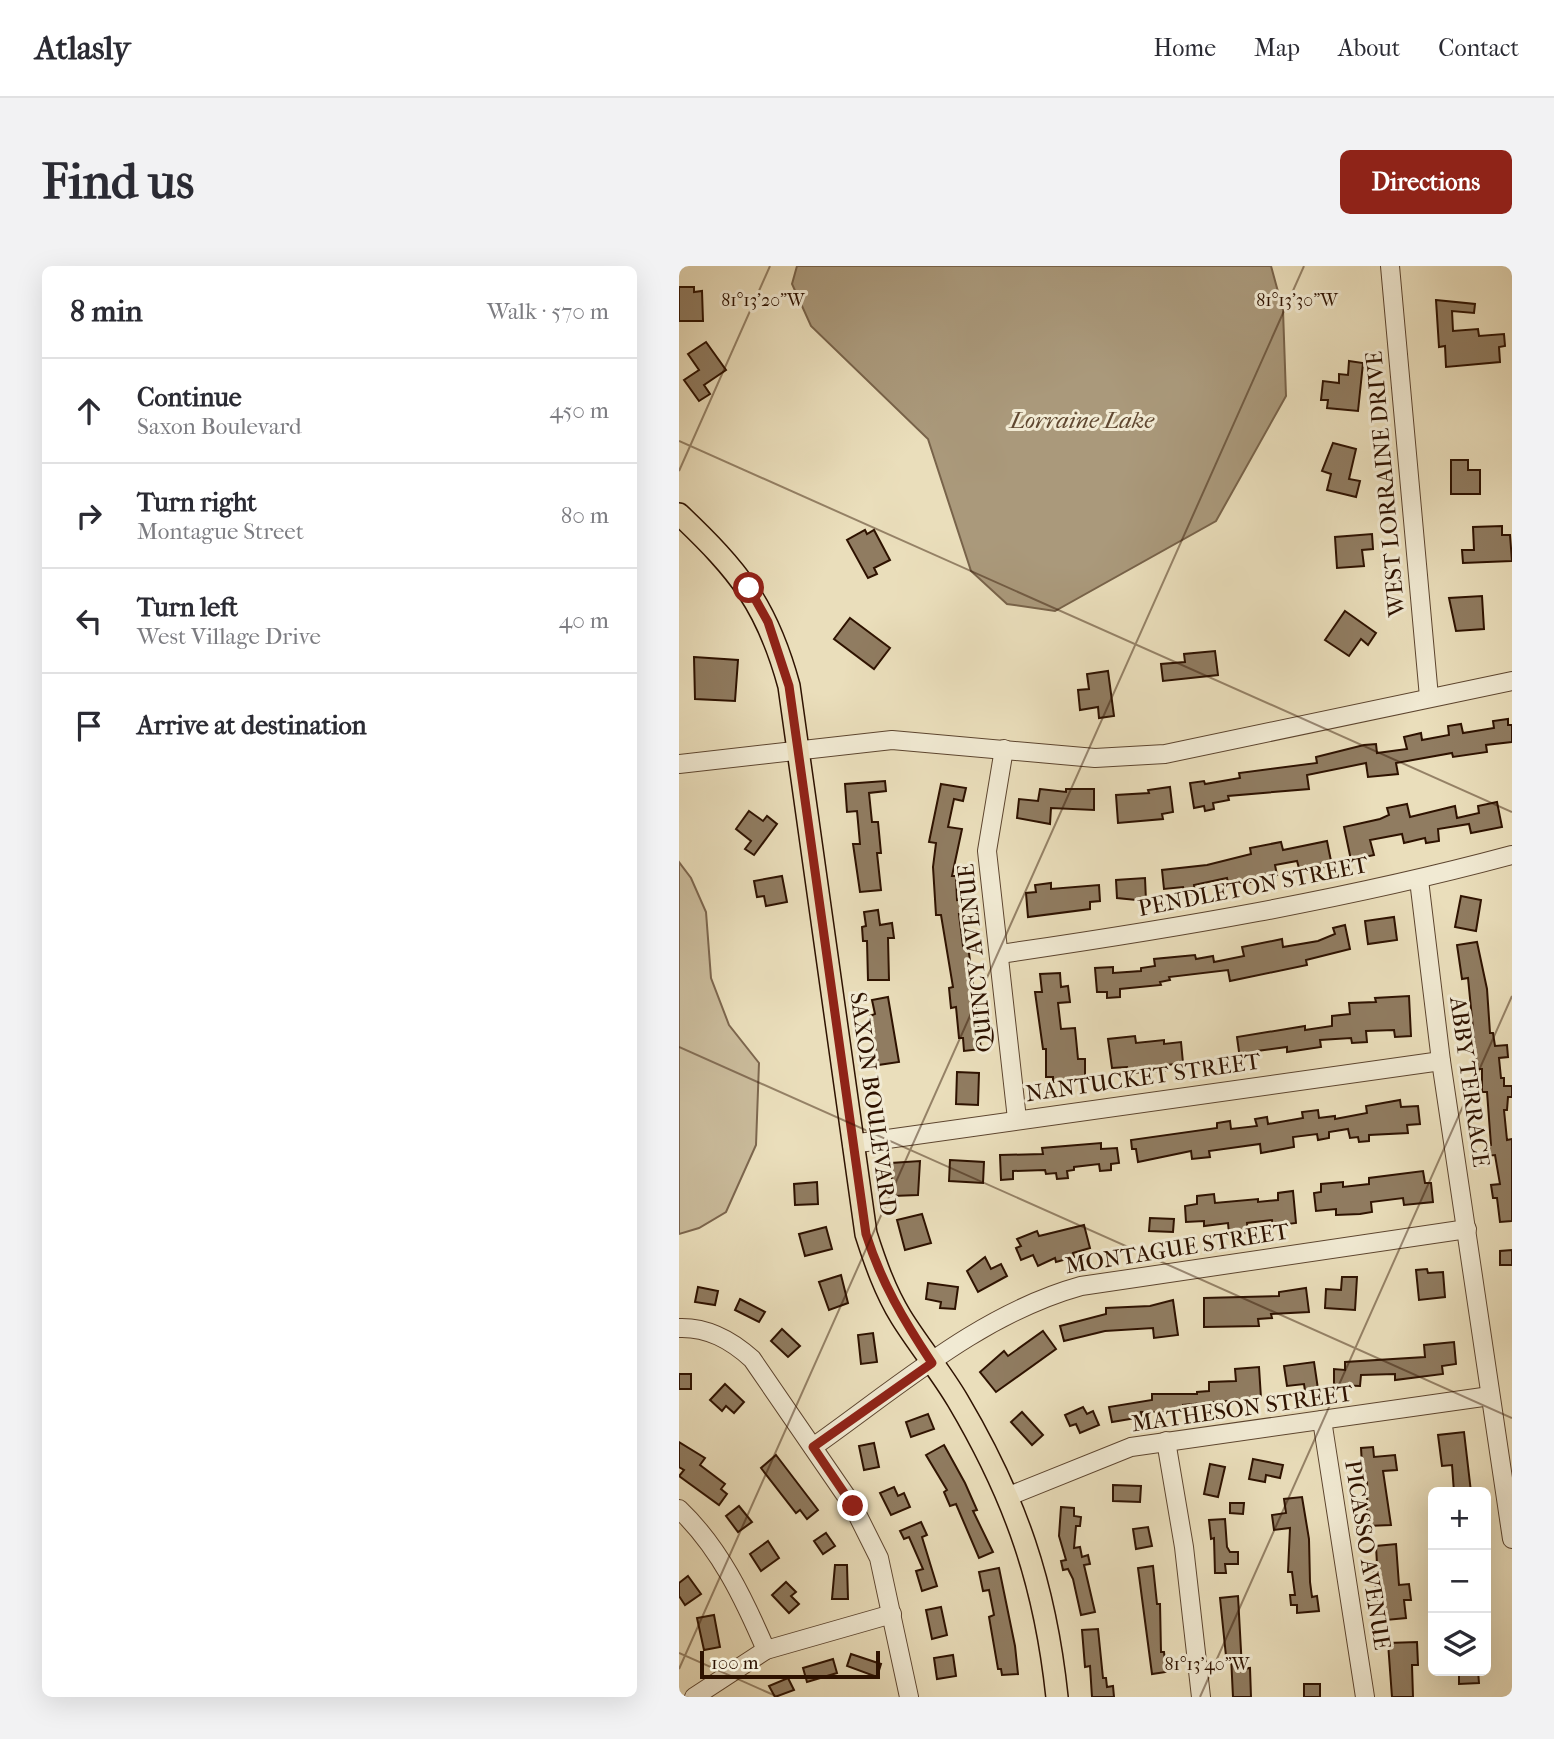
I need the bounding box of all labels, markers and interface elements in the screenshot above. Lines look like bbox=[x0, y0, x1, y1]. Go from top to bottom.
text: Atlasly bbox=[35, 29, 130, 68]
text: Home bbox=[1154, 34, 1216, 62]
text: Map bbox=[1254, 34, 1300, 62]
text: About bbox=[1338, 34, 1400, 62]
text: Contact bbox=[1438, 34, 1519, 62]
button: Directions bbox=[1340, 150, 1512, 214]
text: Find us bbox=[42, 153, 194, 211]
text: 81°13'20"W bbox=[721, 290, 806, 311]
text: 81°13'30"W bbox=[1256, 290, 1339, 311]
text: 8 min bbox=[70, 294, 143, 329]
text: Walk · 570 m bbox=[487, 298, 609, 325]
street label: WEST LORRAINE DRIVE bbox=[1360, 350, 1411, 619]
text: Continue bbox=[137, 382, 242, 413]
icon: ahead bbox=[70, 392, 108, 430]
text: 450 m bbox=[549, 397, 609, 424]
water label: Lorraine Lake bbox=[1008, 406, 1155, 434]
text: Saxon Boulevard bbox=[137, 413, 302, 440]
text: Turn right bbox=[137, 487, 257, 518]
icon: right bbox=[70, 497, 108, 535]
text: 80 m bbox=[561, 502, 609, 529]
text: Montague Street bbox=[137, 518, 304, 545]
route start bbox=[733, 572, 764, 603]
text: Turn left bbox=[137, 592, 238, 623]
icon: left bbox=[70, 602, 108, 640]
text: 40 m bbox=[559, 607, 609, 634]
text: West Village Drive bbox=[137, 623, 321, 650]
icon: arrive bbox=[70, 707, 108, 745]
text: Arrive at destination bbox=[137, 710, 367, 741]
street label: PENDLETON STREET bbox=[1136, 851, 1371, 922]
street label: QUINCY AVENUE bbox=[952, 862, 999, 1054]
street label: SAXON BOULEVARD bbox=[844, 990, 903, 1218]
street label: ABBY TERRACE bbox=[1444, 994, 1495, 1169]
street label: NANTUCKET STREET bbox=[1024, 1048, 1263, 1107]
street label: MONTAGUE STREET bbox=[1063, 1217, 1291, 1280]
street label: MATHESON STREET bbox=[1130, 1380, 1355, 1437]
street label: PICASSO AVENUE bbox=[1339, 1458, 1396, 1652]
map controls bbox=[1428, 1487, 1491, 1676]
button: + bbox=[1428, 1487, 1491, 1550]
route end bbox=[837, 1490, 868, 1521]
button: − bbox=[1428, 1550, 1491, 1613]
button: layers bbox=[1428, 1613, 1491, 1676]
scale bar bbox=[700, 1648, 880, 1680]
text: 100 m bbox=[711, 1652, 759, 1674]
text: 81°13'40"W bbox=[1165, 1654, 1251, 1675]

